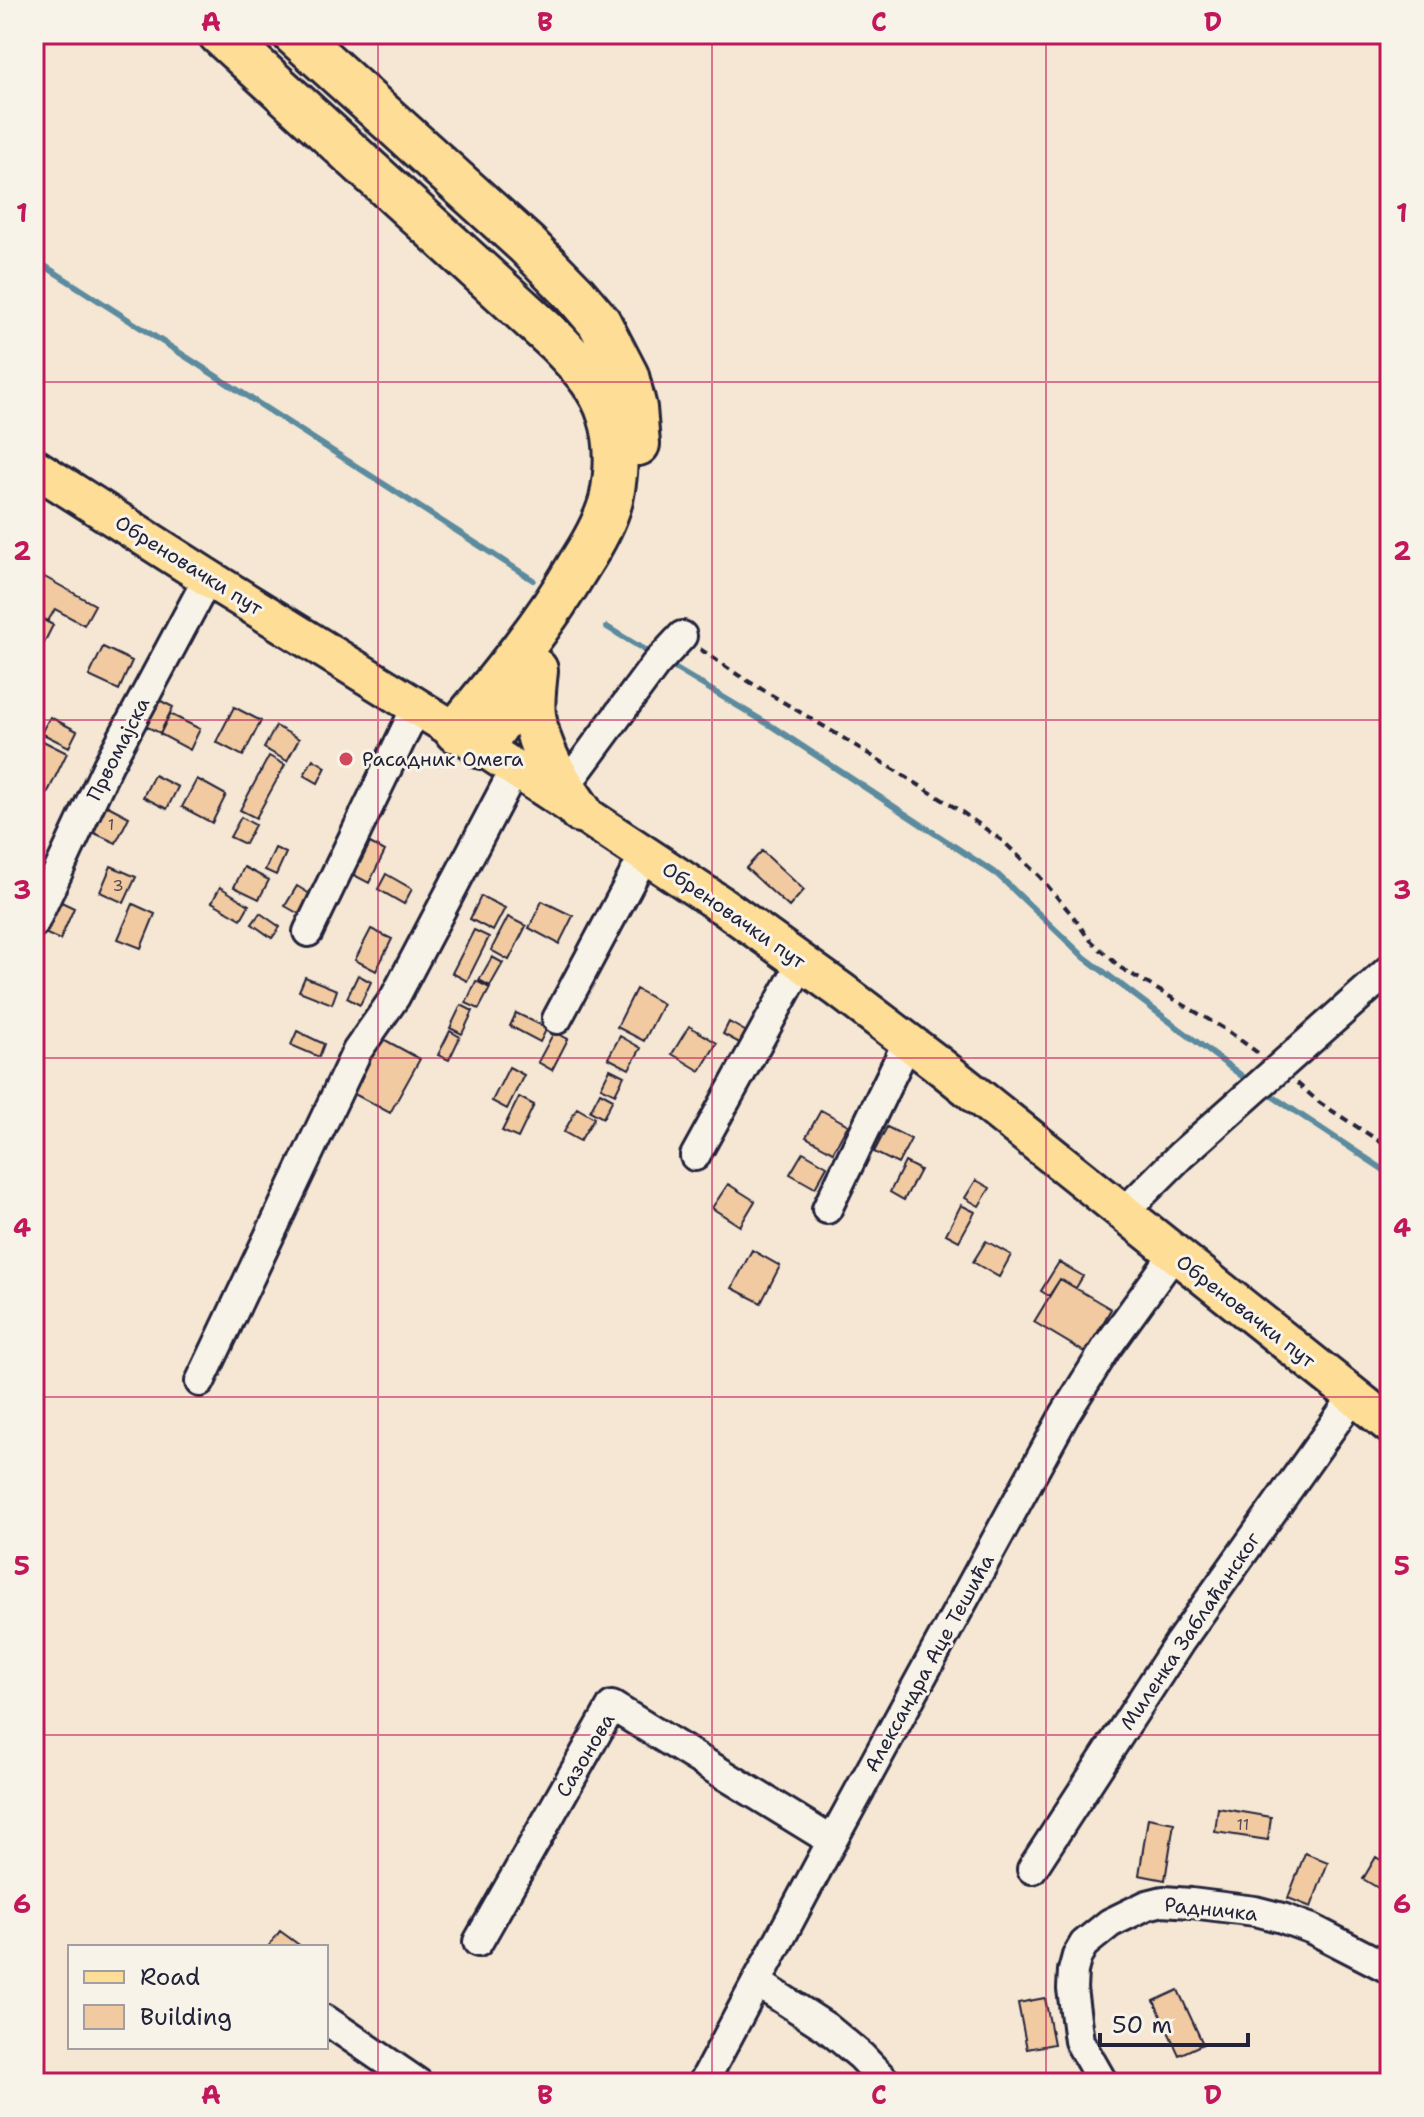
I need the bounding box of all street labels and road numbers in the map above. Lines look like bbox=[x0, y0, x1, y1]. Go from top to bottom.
street label: Обреновачки пут bbox=[110, 509, 268, 621]
street label: Првомајска bbox=[81, 692, 155, 805]
street label: Обреновачки пут bbox=[657, 856, 812, 975]
street label: Обреновачки пут bbox=[1171, 1249, 1321, 1374]
street label: Миленка Заблаћанског bbox=[1114, 1527, 1266, 1735]
street label: Александра Аце Тешића bbox=[858, 1549, 1000, 1777]
street label: Сазонова bbox=[550, 1708, 620, 1802]
street label: Радничка bbox=[1163, 1891, 1260, 1927]

